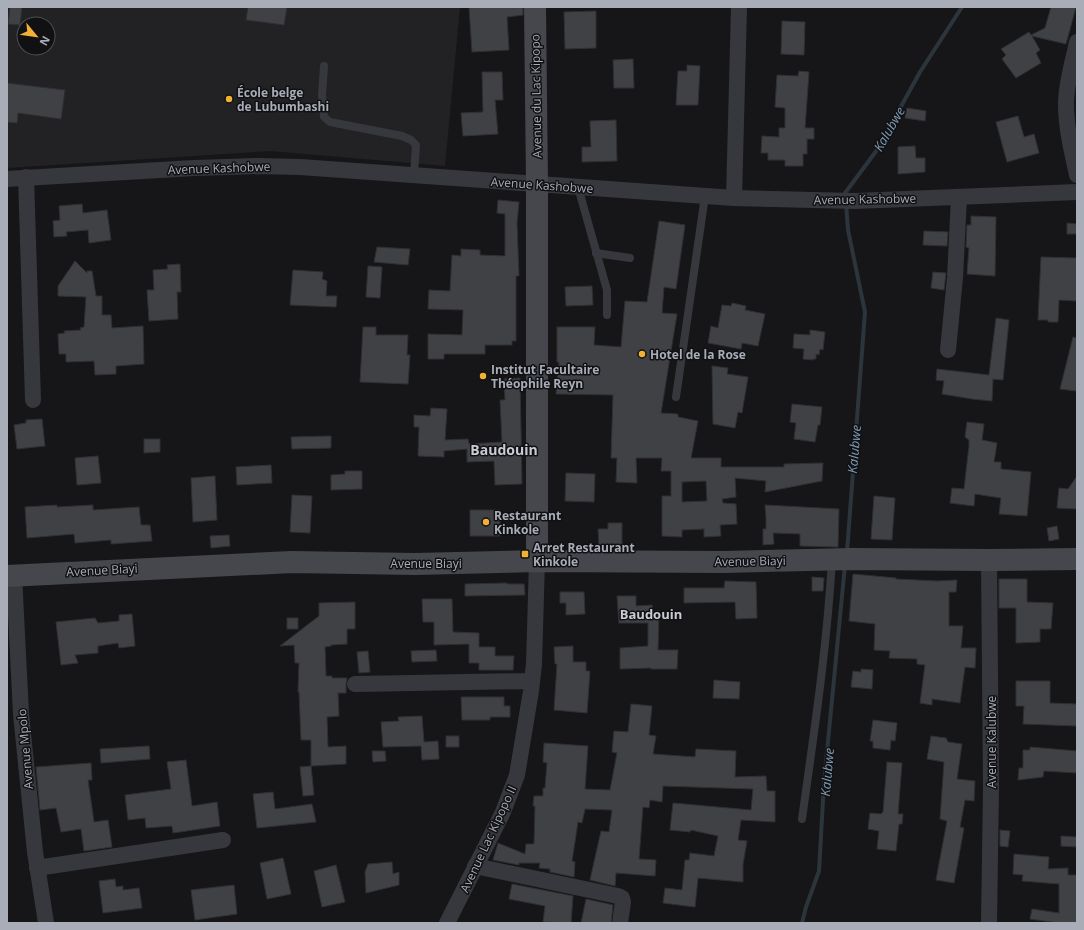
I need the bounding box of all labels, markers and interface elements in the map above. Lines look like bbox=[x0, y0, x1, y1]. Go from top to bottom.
north arrow bbox=[16, 16, 56, 56]
text: N bbox=[36, 34, 54, 49]
street label: Avenue du Lac Kipopo bbox=[526, 34, 546, 158]
place label: École belge de Lubumbashi bbox=[237, 84, 329, 115]
marker: École belge de Lubumbashi bbox=[224, 94, 234, 104]
water label: Kalubwe bbox=[869, 103, 909, 155]
street label: Avenue Kashobwe bbox=[167, 158, 271, 178]
street label: Avenue Kashobwe bbox=[490, 173, 594, 197]
street label: Avenue Kashobwe bbox=[814, 190, 917, 208]
place label: Hotel de la Rose bbox=[650, 346, 746, 363]
marker: Hotel de la Rose bbox=[637, 349, 647, 359]
place label: Institut Facultaire Théophile Reyn bbox=[491, 361, 599, 392]
marker: Institut Facultaire Théophile Reyn bbox=[478, 371, 488, 381]
water label: Kalubwe bbox=[843, 423, 865, 474]
district label: Baudouin bbox=[470, 440, 538, 459]
place label: Restaurant Kinkole bbox=[494, 507, 561, 538]
marker: Restaurant Kinkole bbox=[481, 517, 491, 527]
place label: Arret Restaurant Kinkole bbox=[533, 539, 635, 570]
marker: Arret Restaurant Kinkole bbox=[520, 549, 530, 559]
street label: Avenue Biayi bbox=[714, 552, 786, 570]
street label: Avenue Biayi bbox=[390, 555, 462, 572]
street label: Avenue Biayi bbox=[66, 560, 138, 580]
district label: Baudouin bbox=[620, 605, 682, 623]
street label: Avenue Kalubwe bbox=[983, 695, 1000, 788]
street label: Avenue Mpolo bbox=[13, 708, 37, 790]
water label: Kalubwe bbox=[816, 746, 838, 797]
street label: Avenue Lac Kipopo II bbox=[456, 783, 520, 895]

